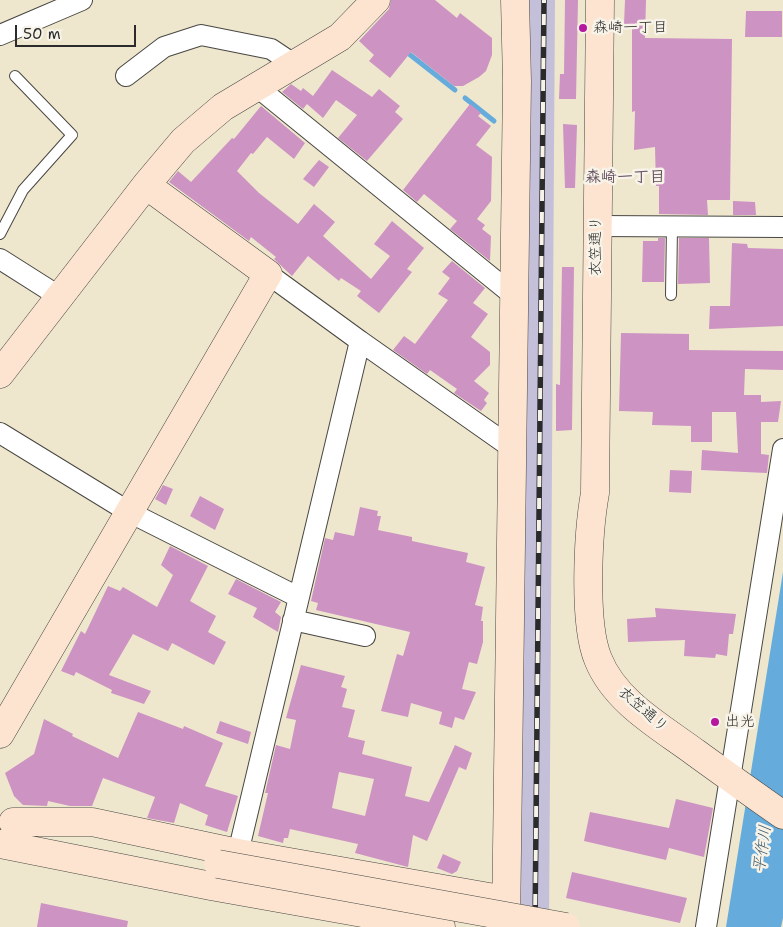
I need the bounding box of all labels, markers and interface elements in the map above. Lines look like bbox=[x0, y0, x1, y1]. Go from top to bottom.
scale bar bbox=[18, 15, 139, 47]
place label: 森崎一丁目 bbox=[593, 19, 668, 37]
marker: 森崎一丁目 bbox=[577, 22, 589, 34]
text: 50 m bbox=[23, 24, 61, 44]
district label: 森崎一丁目 bbox=[585, 168, 665, 188]
street label: 衣笠通り bbox=[587, 216, 605, 276]
street label: 衣笠通り bbox=[614, 684, 672, 736]
place label: 出光 bbox=[725, 713, 755, 731]
marker: 出光 bbox=[709, 716, 721, 728]
water label: 平作川 bbox=[750, 824, 776, 874]

